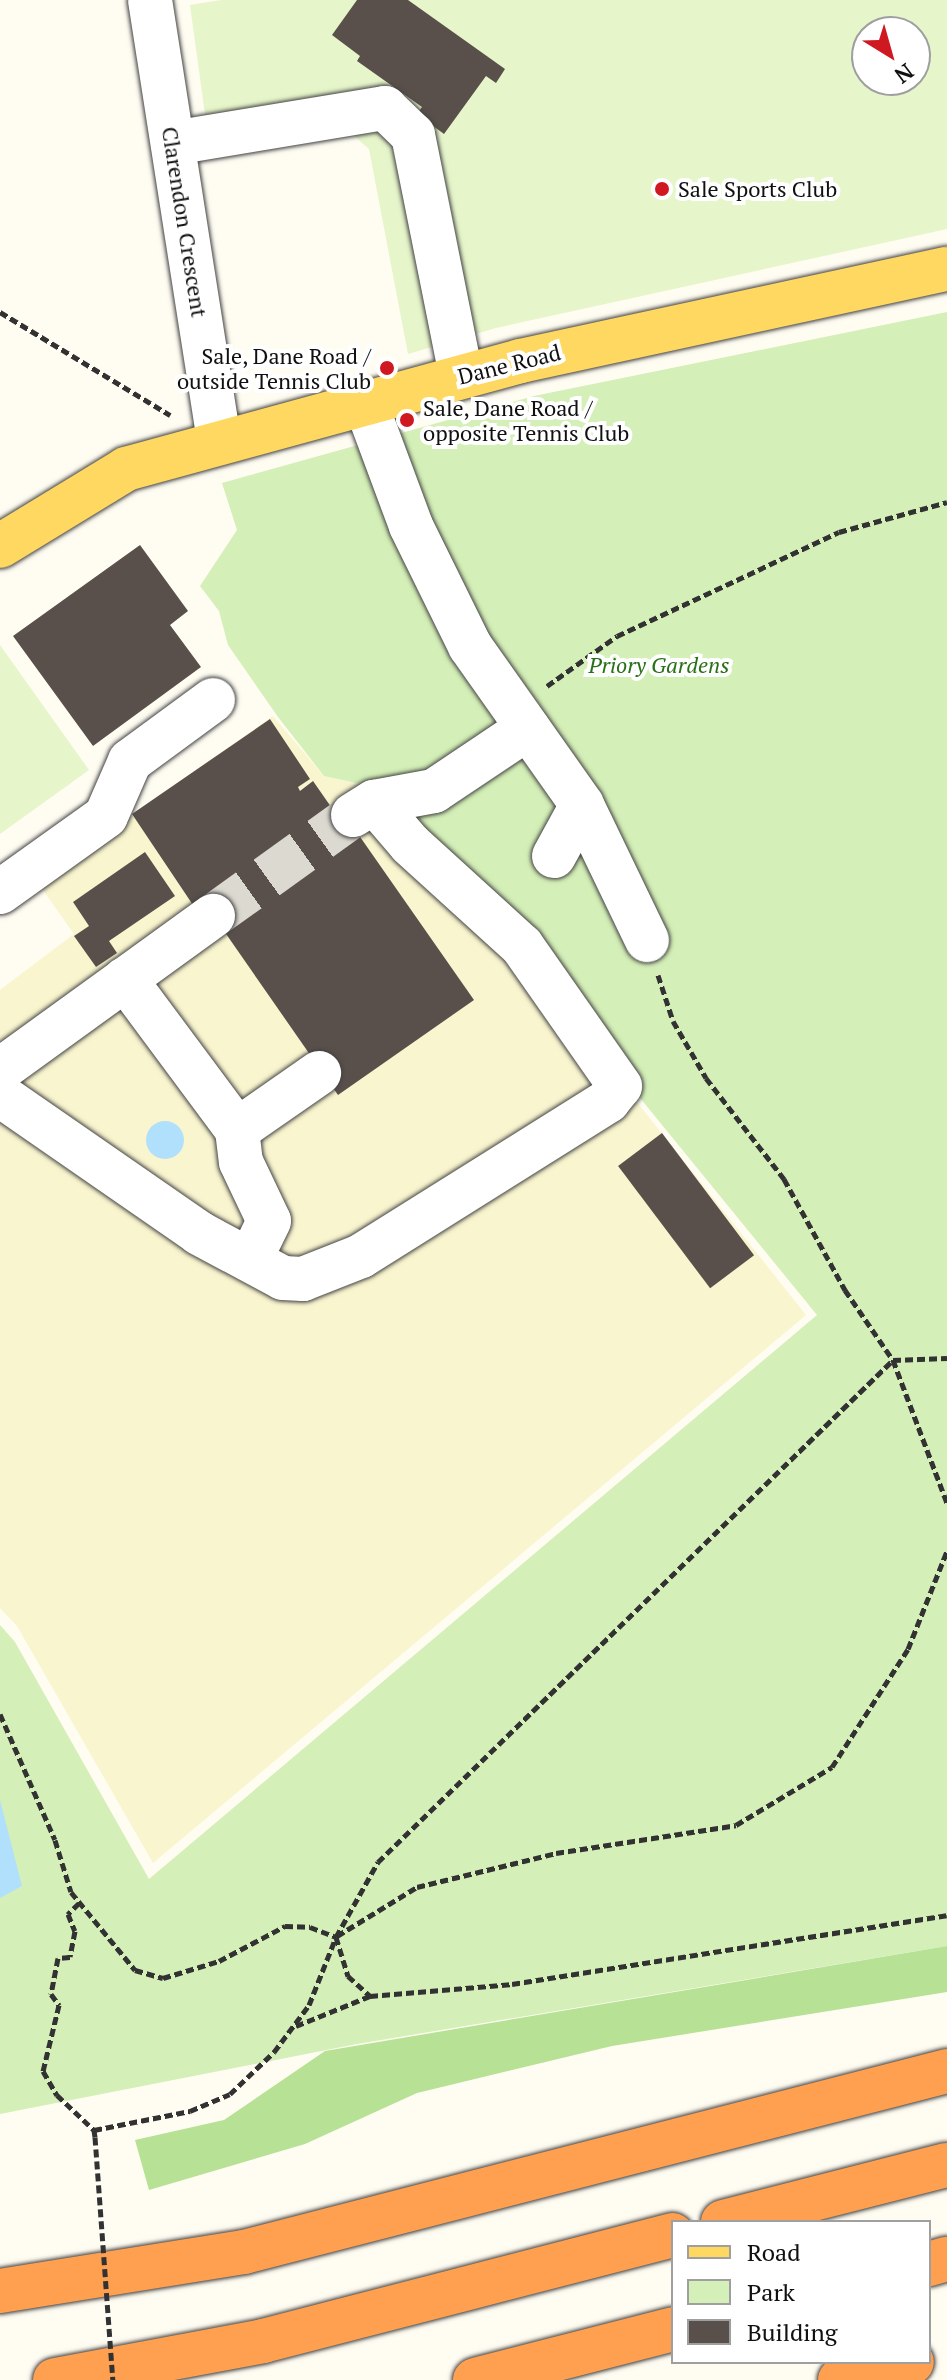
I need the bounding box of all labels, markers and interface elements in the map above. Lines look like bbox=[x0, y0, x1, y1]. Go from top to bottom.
north arrow bbox=[851, 16, 931, 96]
text: N bbox=[889, 57, 920, 91]
street label: Clarendon Crescent bbox=[157, 125, 213, 319]
place label: Sale Sports Club bbox=[678, 176, 837, 202]
marker: Sale Sports Club bbox=[653, 180, 671, 198]
street label: Dane Road bbox=[455, 338, 563, 390]
place label: Sale, Dane Road / outside Tennis Club bbox=[177, 342, 371, 394]
marker: Sale, Dane Road / outside Tennis Club bbox=[378, 359, 396, 377]
place label: Sale, Dane Road / opposite Tennis Club bbox=[423, 394, 629, 446]
marker: Sale, Dane Road / opposite Tennis Club bbox=[398, 411, 416, 429]
park label: Priory Gardens bbox=[589, 652, 729, 678]
legend bbox=[671, 2220, 931, 2364]
text: Road bbox=[747, 2236, 801, 2268]
text: Park bbox=[747, 2276, 795, 2308]
text: Building bbox=[747, 2316, 837, 2348]

